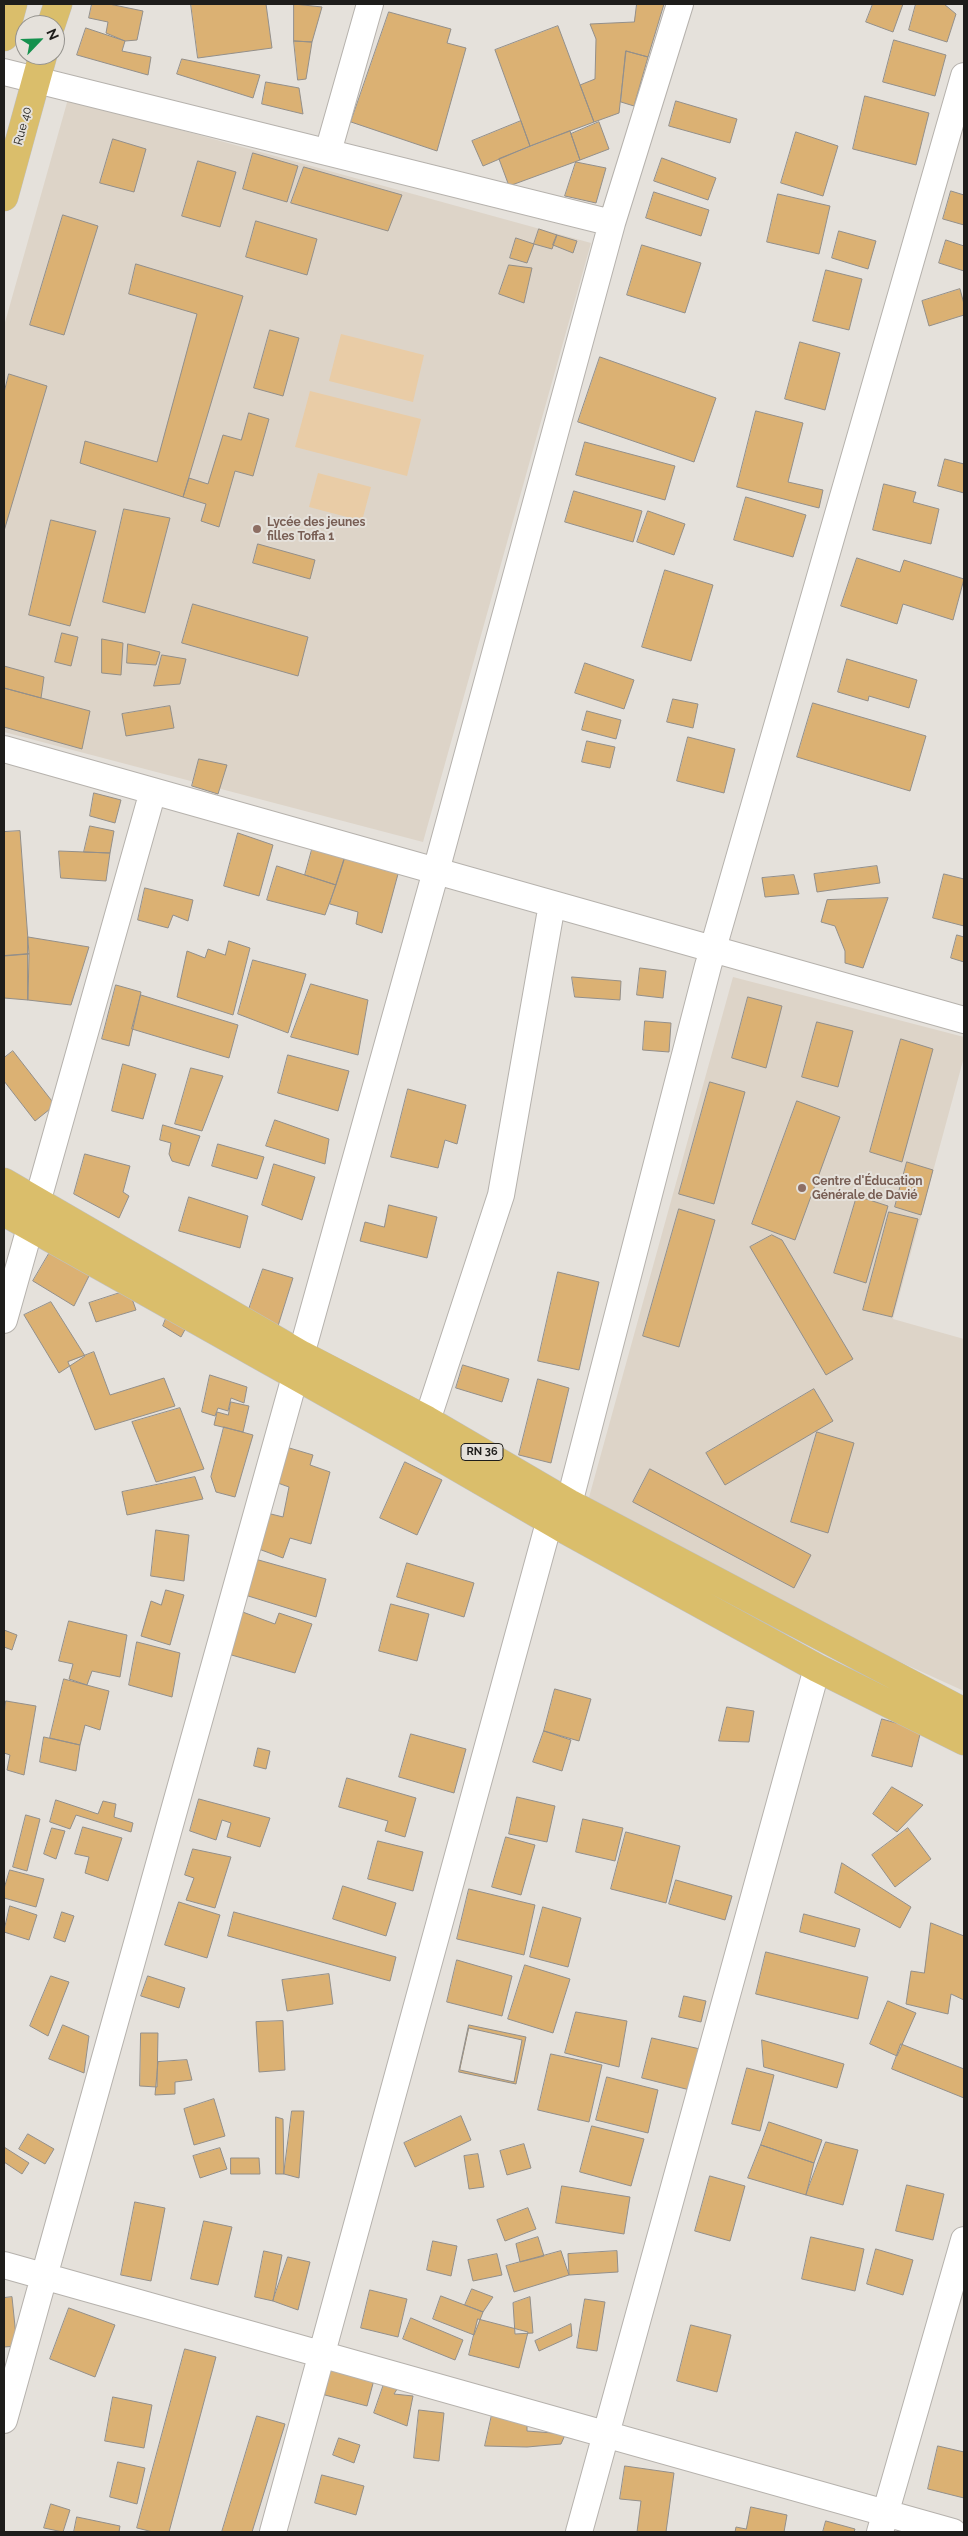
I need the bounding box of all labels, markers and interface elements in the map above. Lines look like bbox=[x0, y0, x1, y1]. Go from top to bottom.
north arrow bbox=[15, 15, 65, 65]
text: N bbox=[43, 26, 62, 42]
street label: Rue 40 bbox=[11, 105, 35, 147]
place label: Lycée des jeunes filles Toffa 1 bbox=[267, 515, 365, 543]
marker: Lycée des jeunes filles Toffa 1 bbox=[251, 523, 263, 535]
place label: Centre d'Éducation Générale de Davié bbox=[812, 1174, 922, 1202]
marker: Centre d'Éducation Générale de Davié bbox=[796, 1182, 808, 1194]
road number: RN 36 bbox=[461, 1444, 503, 1460]

